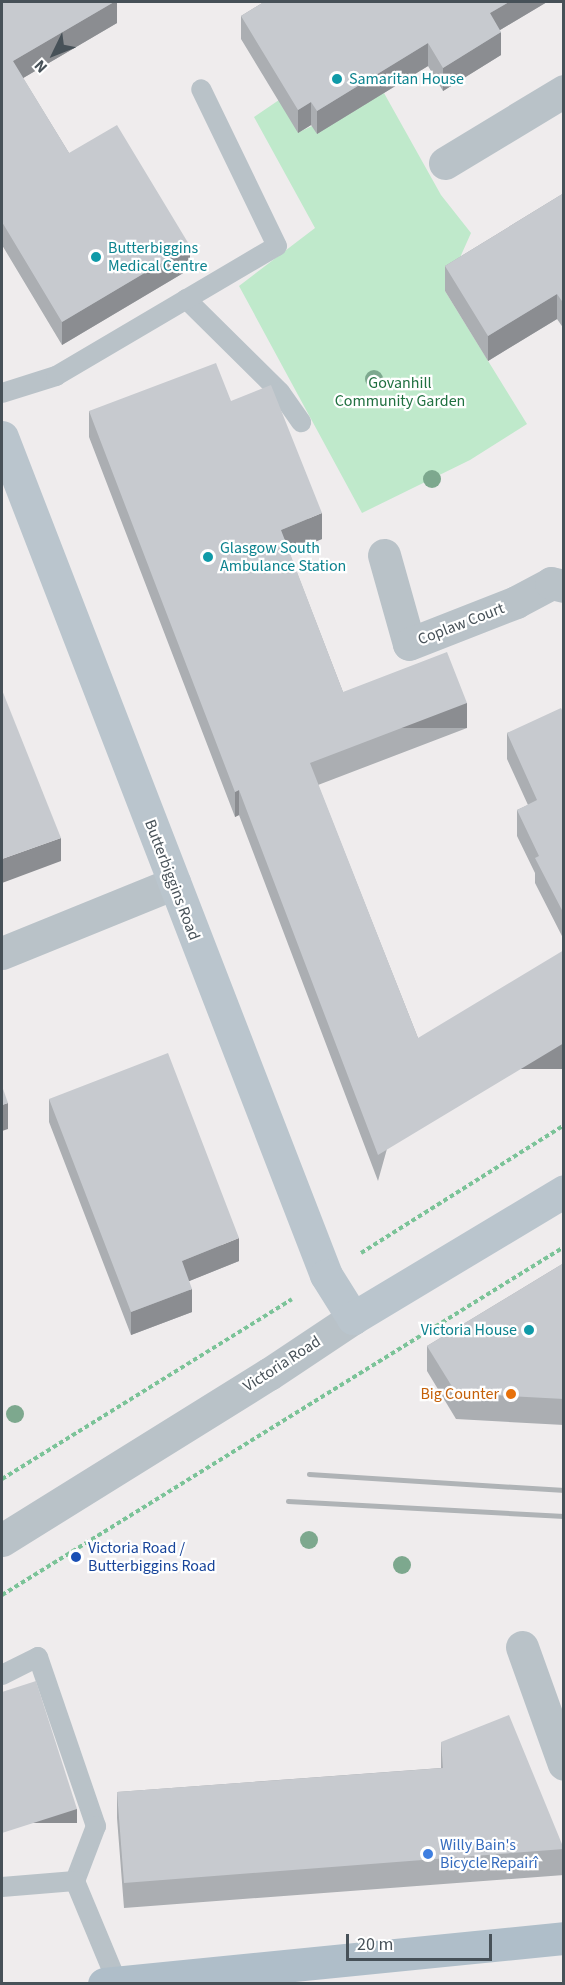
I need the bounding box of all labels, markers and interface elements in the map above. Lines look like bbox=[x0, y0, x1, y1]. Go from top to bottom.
north arrow bbox=[24, 24, 84, 84]
text: N bbox=[29, 55, 53, 78]
place label: Samaritan House bbox=[349, 69, 464, 89]
marker: Samaritan House bbox=[330, 72, 344, 86]
place label: Butterbiggins Medical Centre bbox=[108, 238, 207, 276]
marker: Butterbiggins Medical Centre bbox=[89, 250, 103, 264]
park label: Govanhill Community Garden bbox=[335, 373, 465, 411]
place label: Glasgow South Ambulance Station bbox=[220, 538, 346, 576]
marker: Glasgow South Ambulance Station bbox=[201, 550, 215, 564]
street label: Coplaw Court bbox=[415, 599, 507, 649]
street label: Butterbiggins Road bbox=[140, 817, 204, 943]
place label: Victoria House bbox=[421, 1320, 517, 1340]
marker: Victoria House bbox=[522, 1323, 536, 1337]
street label: Victoria Road bbox=[240, 1332, 324, 1396]
place label: Big Counter bbox=[420, 1384, 499, 1404]
marker: Big Counter bbox=[504, 1387, 518, 1401]
place label: Victoria Road / Butterbiggins Road bbox=[88, 1538, 216, 1576]
marker: Victoria Road / Butterbiggins Road bbox=[69, 1550, 83, 1564]
place label: Willy Bain's Bicycle Repairî bbox=[440, 1835, 538, 1873]
marker: Willy Bain's Bicycle Repairî bbox=[421, 1847, 435, 1861]
scale bar bbox=[349, 1922, 494, 1960]
text: 20 m bbox=[357, 1932, 393, 1957]

